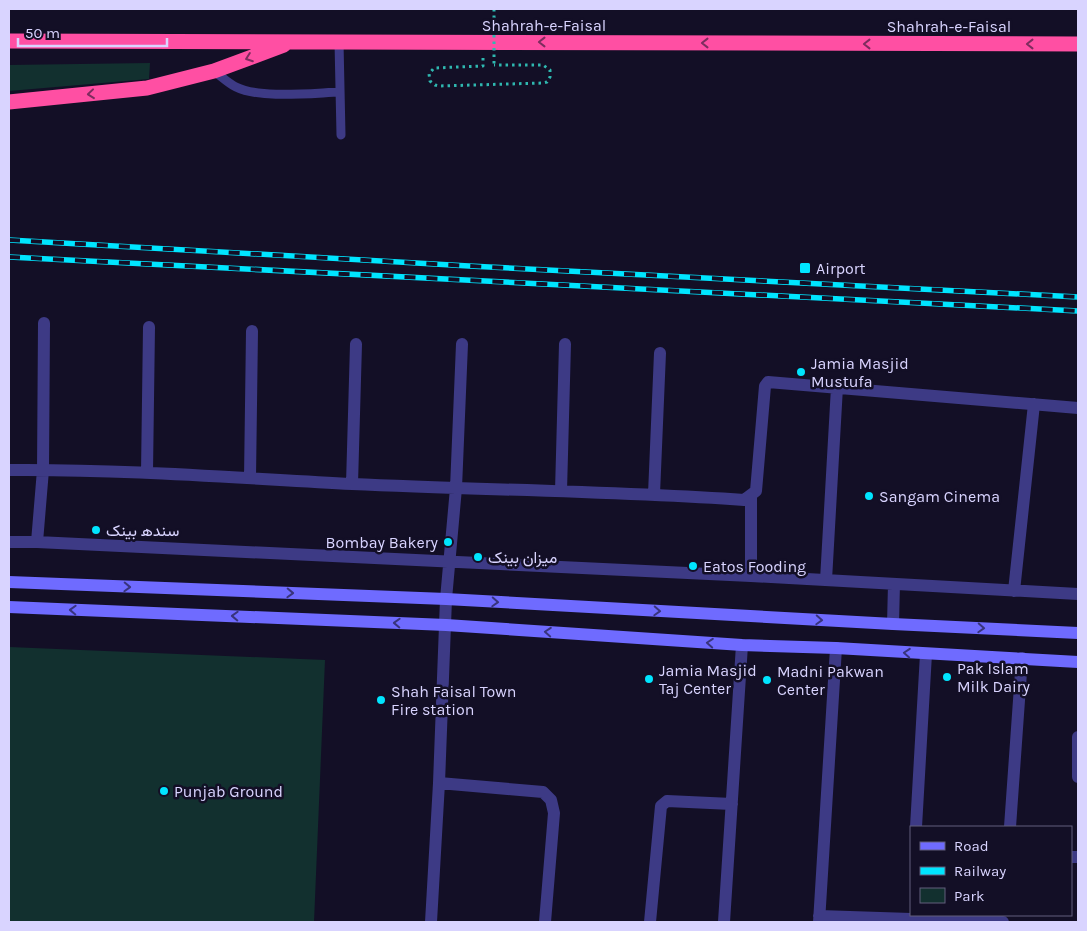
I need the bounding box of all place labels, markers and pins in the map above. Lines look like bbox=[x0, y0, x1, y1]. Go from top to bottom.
place label: Airport bbox=[816, 259, 866, 278]
marker: Airport bbox=[798, 261, 812, 275]
place label: Jamia Masjid Mustufa bbox=[811, 354, 909, 391]
marker: Jamia Masjid Mustufa bbox=[795, 366, 807, 378]
place label: Sangam Cinema bbox=[879, 487, 1000, 506]
marker: Sangam Cinema bbox=[863, 490, 875, 502]
place label: سندھ بینک bbox=[106, 521, 179, 540]
marker: سندھ بینک bbox=[90, 524, 102, 536]
place label: Bombay Bakery bbox=[326, 533, 439, 552]
marker: Bombay Bakery bbox=[442, 536, 454, 548]
place label: میزان بینک bbox=[488, 548, 557, 568]
marker: میزان بینک bbox=[472, 551, 484, 563]
place label: Eatos Fooding bbox=[703, 557, 806, 576]
marker: Eatos Fooding bbox=[687, 560, 699, 572]
place label: Pak Islam Milk Dairy bbox=[957, 659, 1031, 696]
place label: Jamia Masjid Taj Center bbox=[659, 661, 757, 698]
place label: Madni Pakwan Center bbox=[777, 662, 884, 699]
marker: Pak Islam Milk Dairy bbox=[941, 671, 953, 683]
marker: Jamia Masjid Taj Center bbox=[643, 673, 655, 685]
marker: Madni Pakwan Center bbox=[761, 674, 773, 686]
place label: Shah Faisal Town Fire station bbox=[391, 682, 516, 719]
marker: Shah Faisal Town Fire station bbox=[375, 694, 387, 706]
place label: Punjab Ground bbox=[174, 782, 283, 801]
marker: Punjab Ground bbox=[158, 785, 170, 797]

